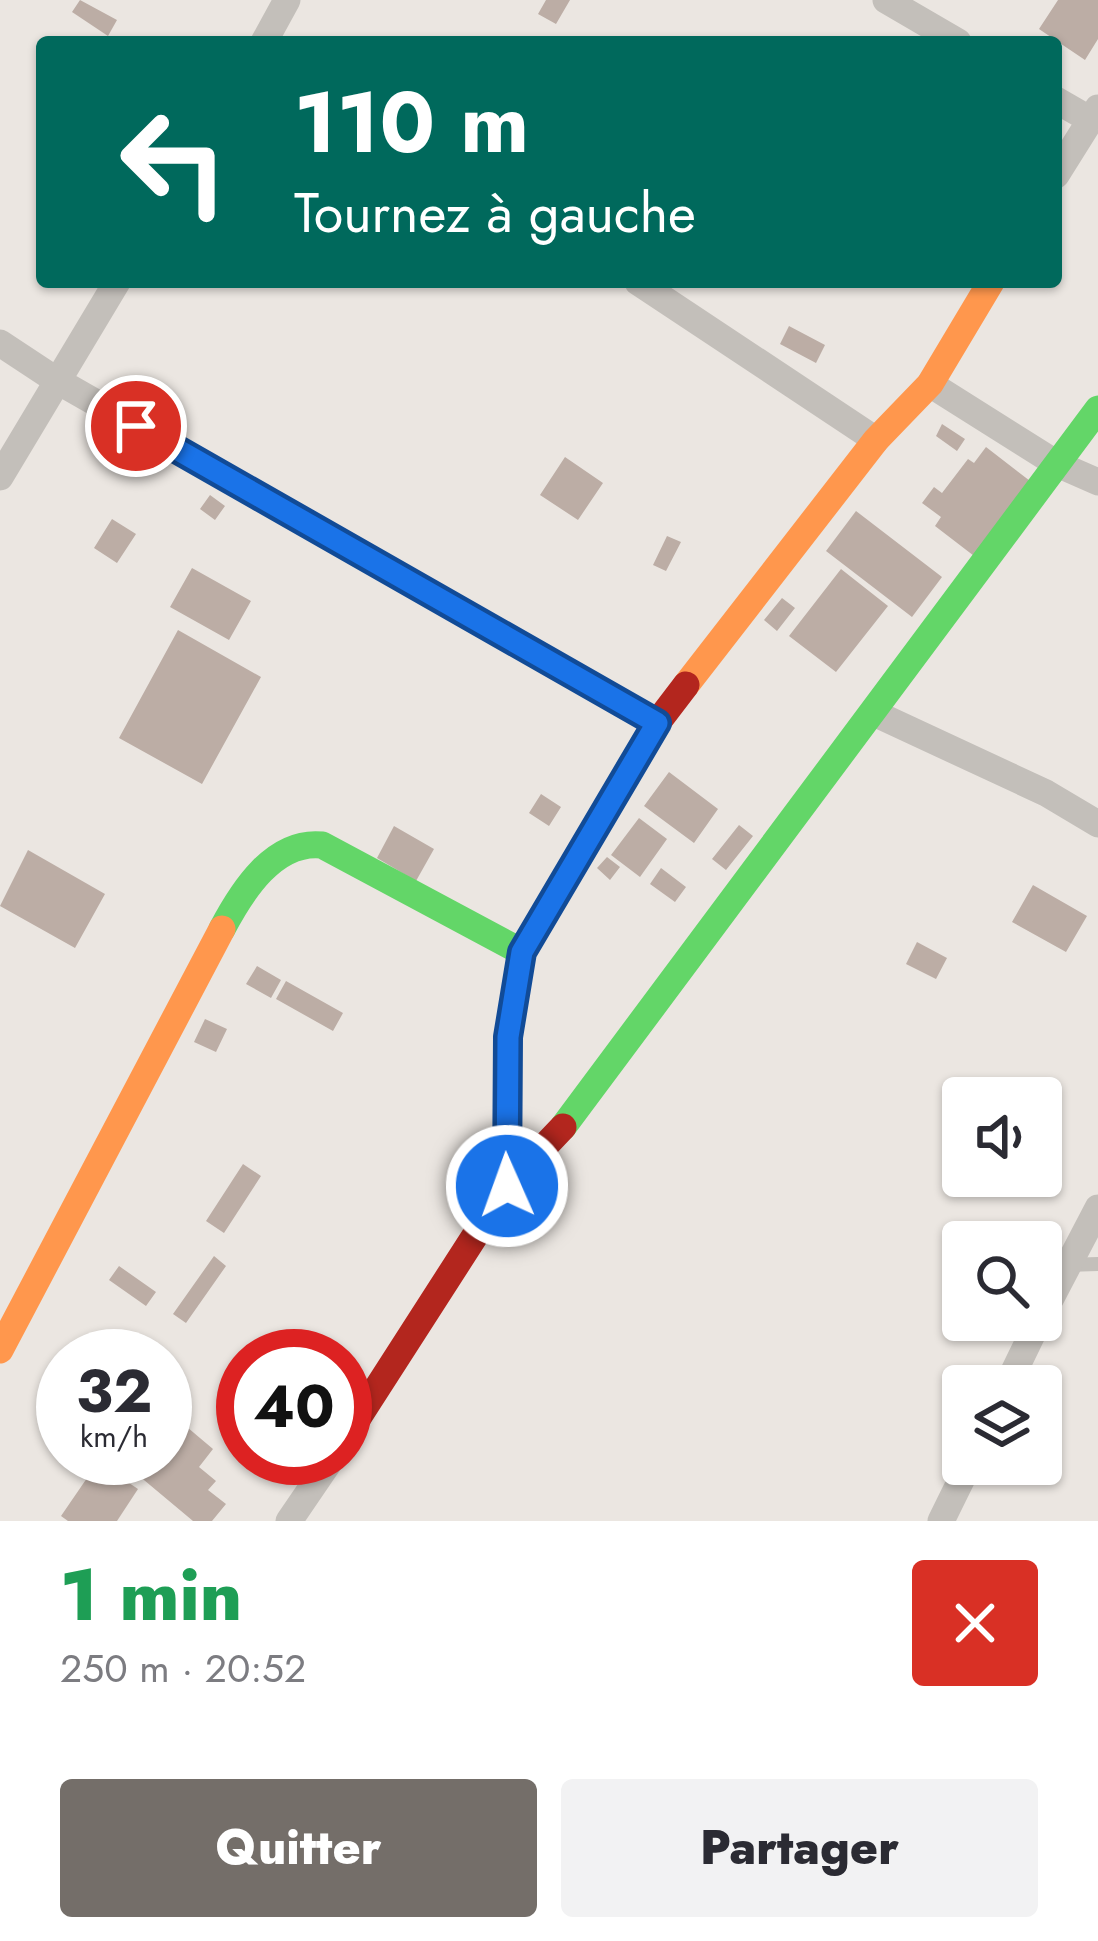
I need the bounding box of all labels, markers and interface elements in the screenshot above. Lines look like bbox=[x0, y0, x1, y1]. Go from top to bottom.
text: 110 m bbox=[294, 62, 529, 184]
icon: left bbox=[96, 84, 252, 240]
text: Tournez à gauche bbox=[294, 174, 696, 252]
pin bbox=[85, 375, 187, 477]
icon: arrive bbox=[103, 393, 169, 459]
map controls bbox=[942, 1077, 1062, 1485]
button: sound bbox=[942, 1077, 1062, 1197]
position arrow bbox=[444, 1123, 570, 1249]
button: search bbox=[942, 1221, 1062, 1341]
speed limit sign: 40 bbox=[216, 1329, 372, 1485]
text: 32 bbox=[76, 1348, 152, 1435]
button: layers bbox=[942, 1365, 1062, 1485]
text: km/h bbox=[80, 1415, 148, 1458]
text: 1 min bbox=[60, 1543, 242, 1647]
button: close bbox=[912, 1560, 1038, 1686]
text: 250 m · 20:52 bbox=[60, 1640, 306, 1697]
button: Quitter bbox=[60, 1779, 537, 1917]
button: Partager bbox=[561, 1779, 1038, 1917]

